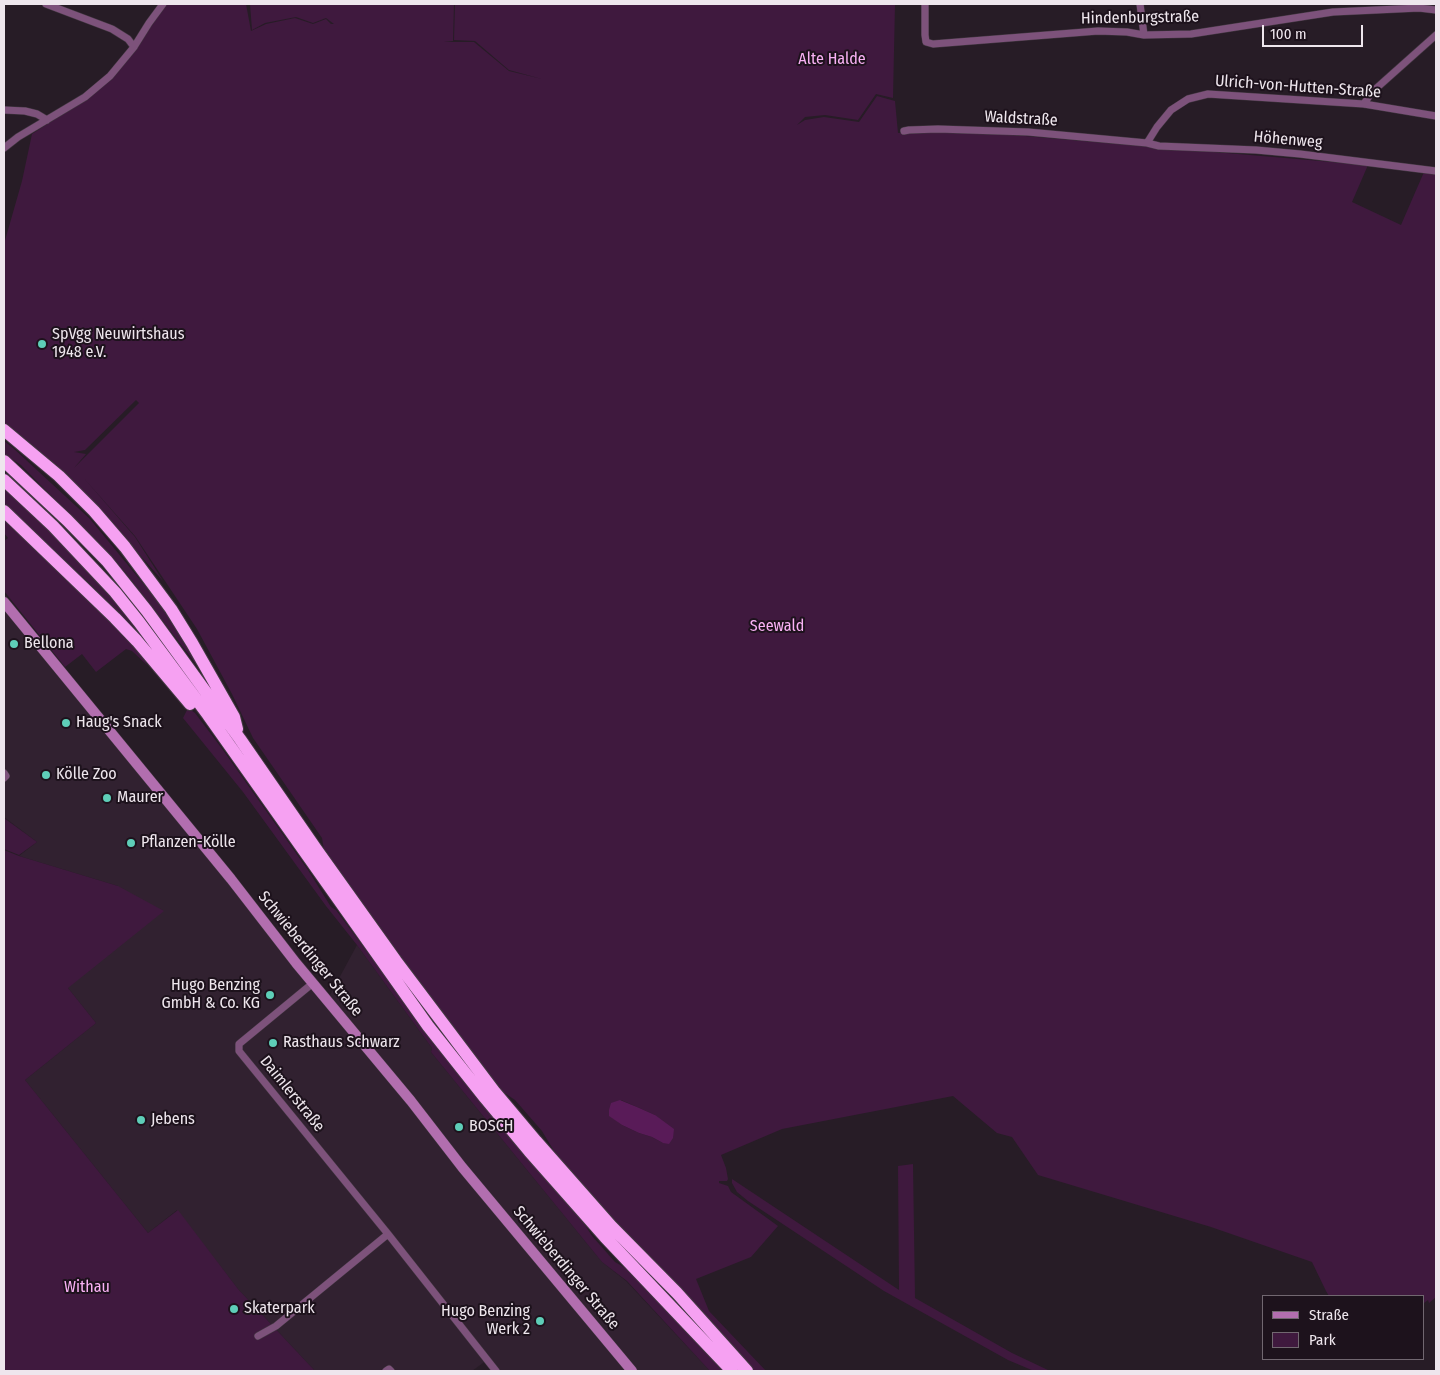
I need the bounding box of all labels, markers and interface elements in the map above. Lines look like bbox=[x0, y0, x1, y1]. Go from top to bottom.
street label: Hindenburgstraße bbox=[1081, 7, 1199, 29]
scale bar bbox=[1265, 15, 1366, 47]
text: 100 m bbox=[1270, 25, 1307, 43]
park label: Alte Halde bbox=[798, 50, 866, 70]
street label: Ulrich-von-Hutten-Straße bbox=[1214, 72, 1382, 102]
street label: Waldstraße bbox=[984, 107, 1058, 131]
street label: Höhenweg bbox=[1253, 127, 1323, 153]
place label: SpVgg Neuwirtshaus 1948 e.V. bbox=[52, 325, 185, 363]
marker: SpVgg Neuwirtshaus 1948 e.V. bbox=[36, 338, 48, 350]
park label: Seewald bbox=[750, 617, 804, 637]
place label: Bellona bbox=[24, 634, 74, 654]
marker: Bellona bbox=[8, 638, 20, 650]
place label: Haug's Snack bbox=[76, 713, 162, 733]
marker: Haug's Snack bbox=[60, 717, 72, 729]
place label: Kölle Zoo bbox=[56, 765, 117, 785]
marker: Kölle Zoo bbox=[40, 769, 52, 781]
place label: Maurer bbox=[117, 788, 163, 808]
marker: Maurer bbox=[101, 792, 113, 804]
place label: Pflanzen-Kölle bbox=[141, 833, 236, 853]
marker: Pflanzen-Kölle bbox=[125, 837, 137, 849]
street label: Schwieberdinger Straße bbox=[254, 888, 366, 1020]
place label: Hugo Benzing GmbH & Co. KG bbox=[162, 976, 260, 1014]
marker: Hugo Benzing GmbH & Co. KG bbox=[264, 989, 276, 1001]
place label: Rasthaus Schwarz bbox=[283, 1033, 400, 1053]
marker: Rasthaus Schwarz bbox=[267, 1037, 279, 1049]
street label: Daimlerstraße bbox=[256, 1052, 328, 1136]
place label: Jebens bbox=[151, 1110, 195, 1130]
marker: Jebens bbox=[135, 1114, 147, 1126]
place label: BOSCH bbox=[469, 1117, 514, 1137]
marker: BOSCH bbox=[453, 1121, 465, 1133]
street label: Schwieberdinger Straße bbox=[509, 1202, 623, 1334]
park label: Withau bbox=[64, 1278, 110, 1298]
legend bbox=[1262, 1295, 1425, 1360]
place label: Skaterpark bbox=[244, 1299, 315, 1319]
place label: Hugo Benzing Werk 2 bbox=[441, 1302, 530, 1340]
marker: Skaterpark bbox=[228, 1303, 240, 1315]
text: Straße bbox=[1309, 1306, 1349, 1324]
marker: Hugo Benzing Werk 2 bbox=[534, 1315, 546, 1327]
text: Park bbox=[1309, 1331, 1336, 1349]

